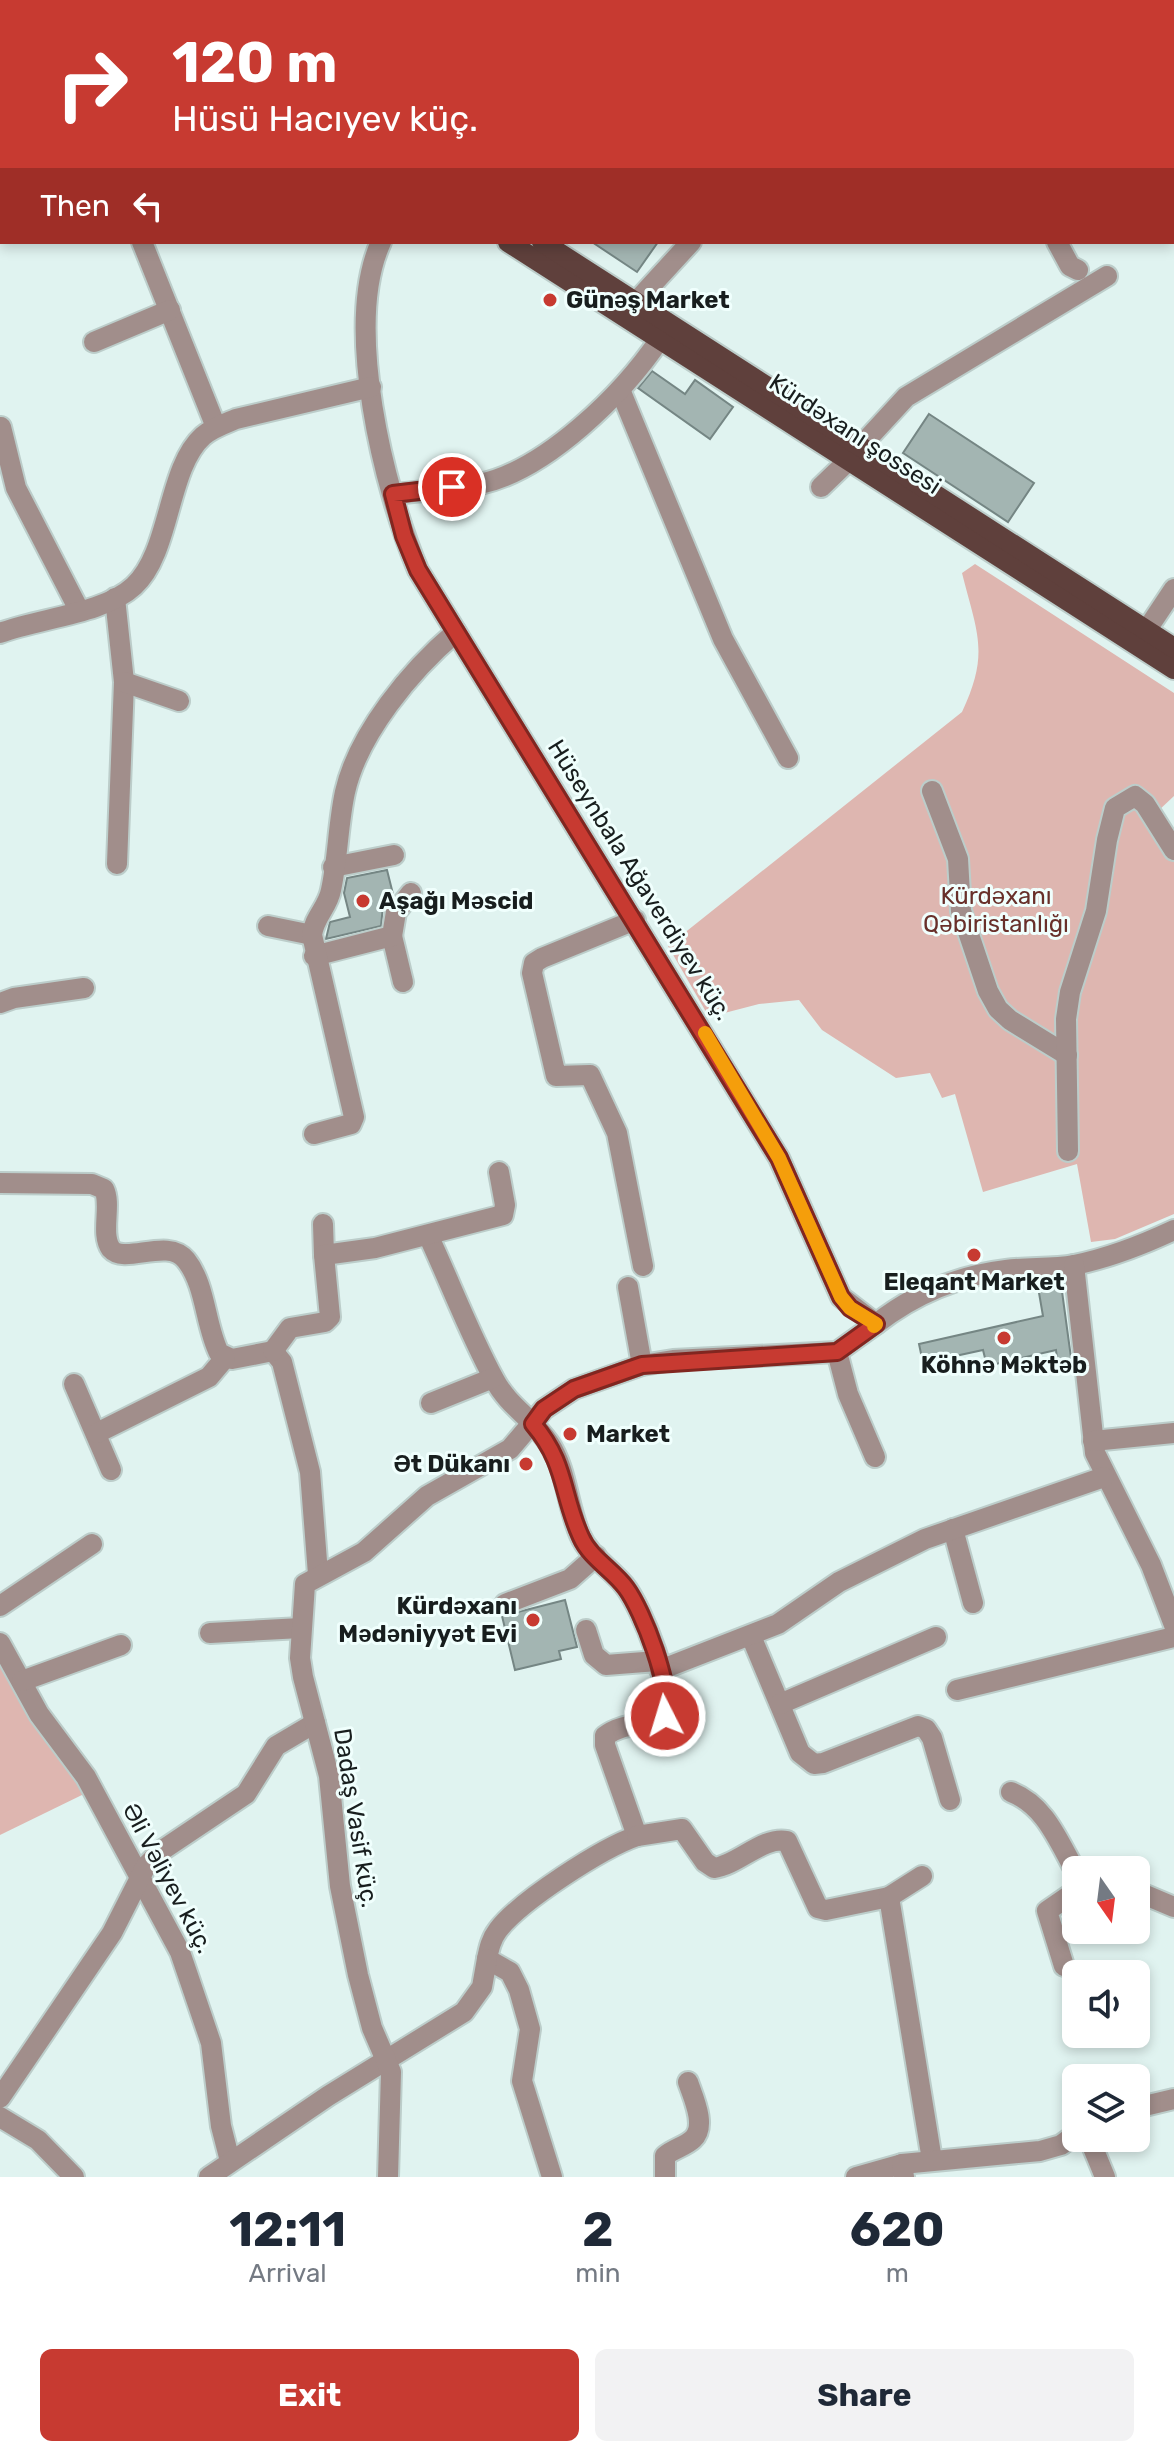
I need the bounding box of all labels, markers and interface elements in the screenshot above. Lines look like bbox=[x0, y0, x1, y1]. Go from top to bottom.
text: 120 m bbox=[172, 30, 338, 96]
icon: right bbox=[40, 32, 144, 136]
text: Hüsü Hacıyev küç. bbox=[172, 97, 478, 140]
icon: left bbox=[126, 184, 170, 228]
text: Then bbox=[40, 188, 110, 224]
place label: Günəş Market bbox=[566, 286, 730, 314]
marker: Günəş Market bbox=[541, 291, 559, 309]
street label: Kürdəxanı şossesi bbox=[764, 368, 946, 500]
pin bbox=[418, 453, 486, 521]
icon: arrive bbox=[430, 465, 474, 509]
street label: Hüseynbala Ağaverdiyev küç. bbox=[542, 735, 738, 1025]
park label: Kürdəxanı Qəbiristanlığı bbox=[923, 882, 1069, 938]
place label: Aşağı Məscid bbox=[379, 887, 533, 915]
marker: Aşağı Məscid bbox=[354, 892, 372, 910]
marker: Eleqant Market bbox=[965, 1246, 983, 1264]
place label: Eleqant Market bbox=[883, 1268, 1065, 1296]
marker: Köhnə Məktəb bbox=[995, 1329, 1013, 1347]
place label: Köhnə Məktəb bbox=[921, 1351, 1087, 1379]
place label: Market bbox=[586, 1420, 670, 1448]
marker: Market bbox=[561, 1425, 579, 1443]
place label: Ət Dükanı bbox=[393, 1450, 510, 1478]
marker: Ət Dükanı bbox=[517, 1455, 535, 1473]
place label: Kürdəxanı Mədəniyyət Evi bbox=[338, 1592, 517, 1648]
marker: Kürdəxanı Mədəniyyət Evi bbox=[524, 1611, 542, 1629]
position arrow bbox=[623, 1674, 707, 1758]
street label: Dadaş Vasif küç. bbox=[328, 1726, 384, 1910]
street label: Əli Vəliyev küç. bbox=[117, 1798, 219, 1958]
north arrow bbox=[1062, 1856, 1150, 1944]
map controls bbox=[1062, 1856, 1150, 2152]
button: sound bbox=[1062, 1960, 1150, 2048]
button: layers bbox=[1062, 2064, 1150, 2152]
text: 12:11 bbox=[229, 2201, 346, 2258]
text: 2 bbox=[582, 2201, 613, 2258]
text: 620 bbox=[850, 2201, 945, 2258]
text: Arrival bbox=[249, 2258, 327, 2289]
text: min bbox=[575, 2258, 620, 2289]
text: m bbox=[886, 2258, 909, 2289]
button: Exit bbox=[40, 2349, 579, 2441]
button: Share bbox=[595, 2349, 1134, 2441]

